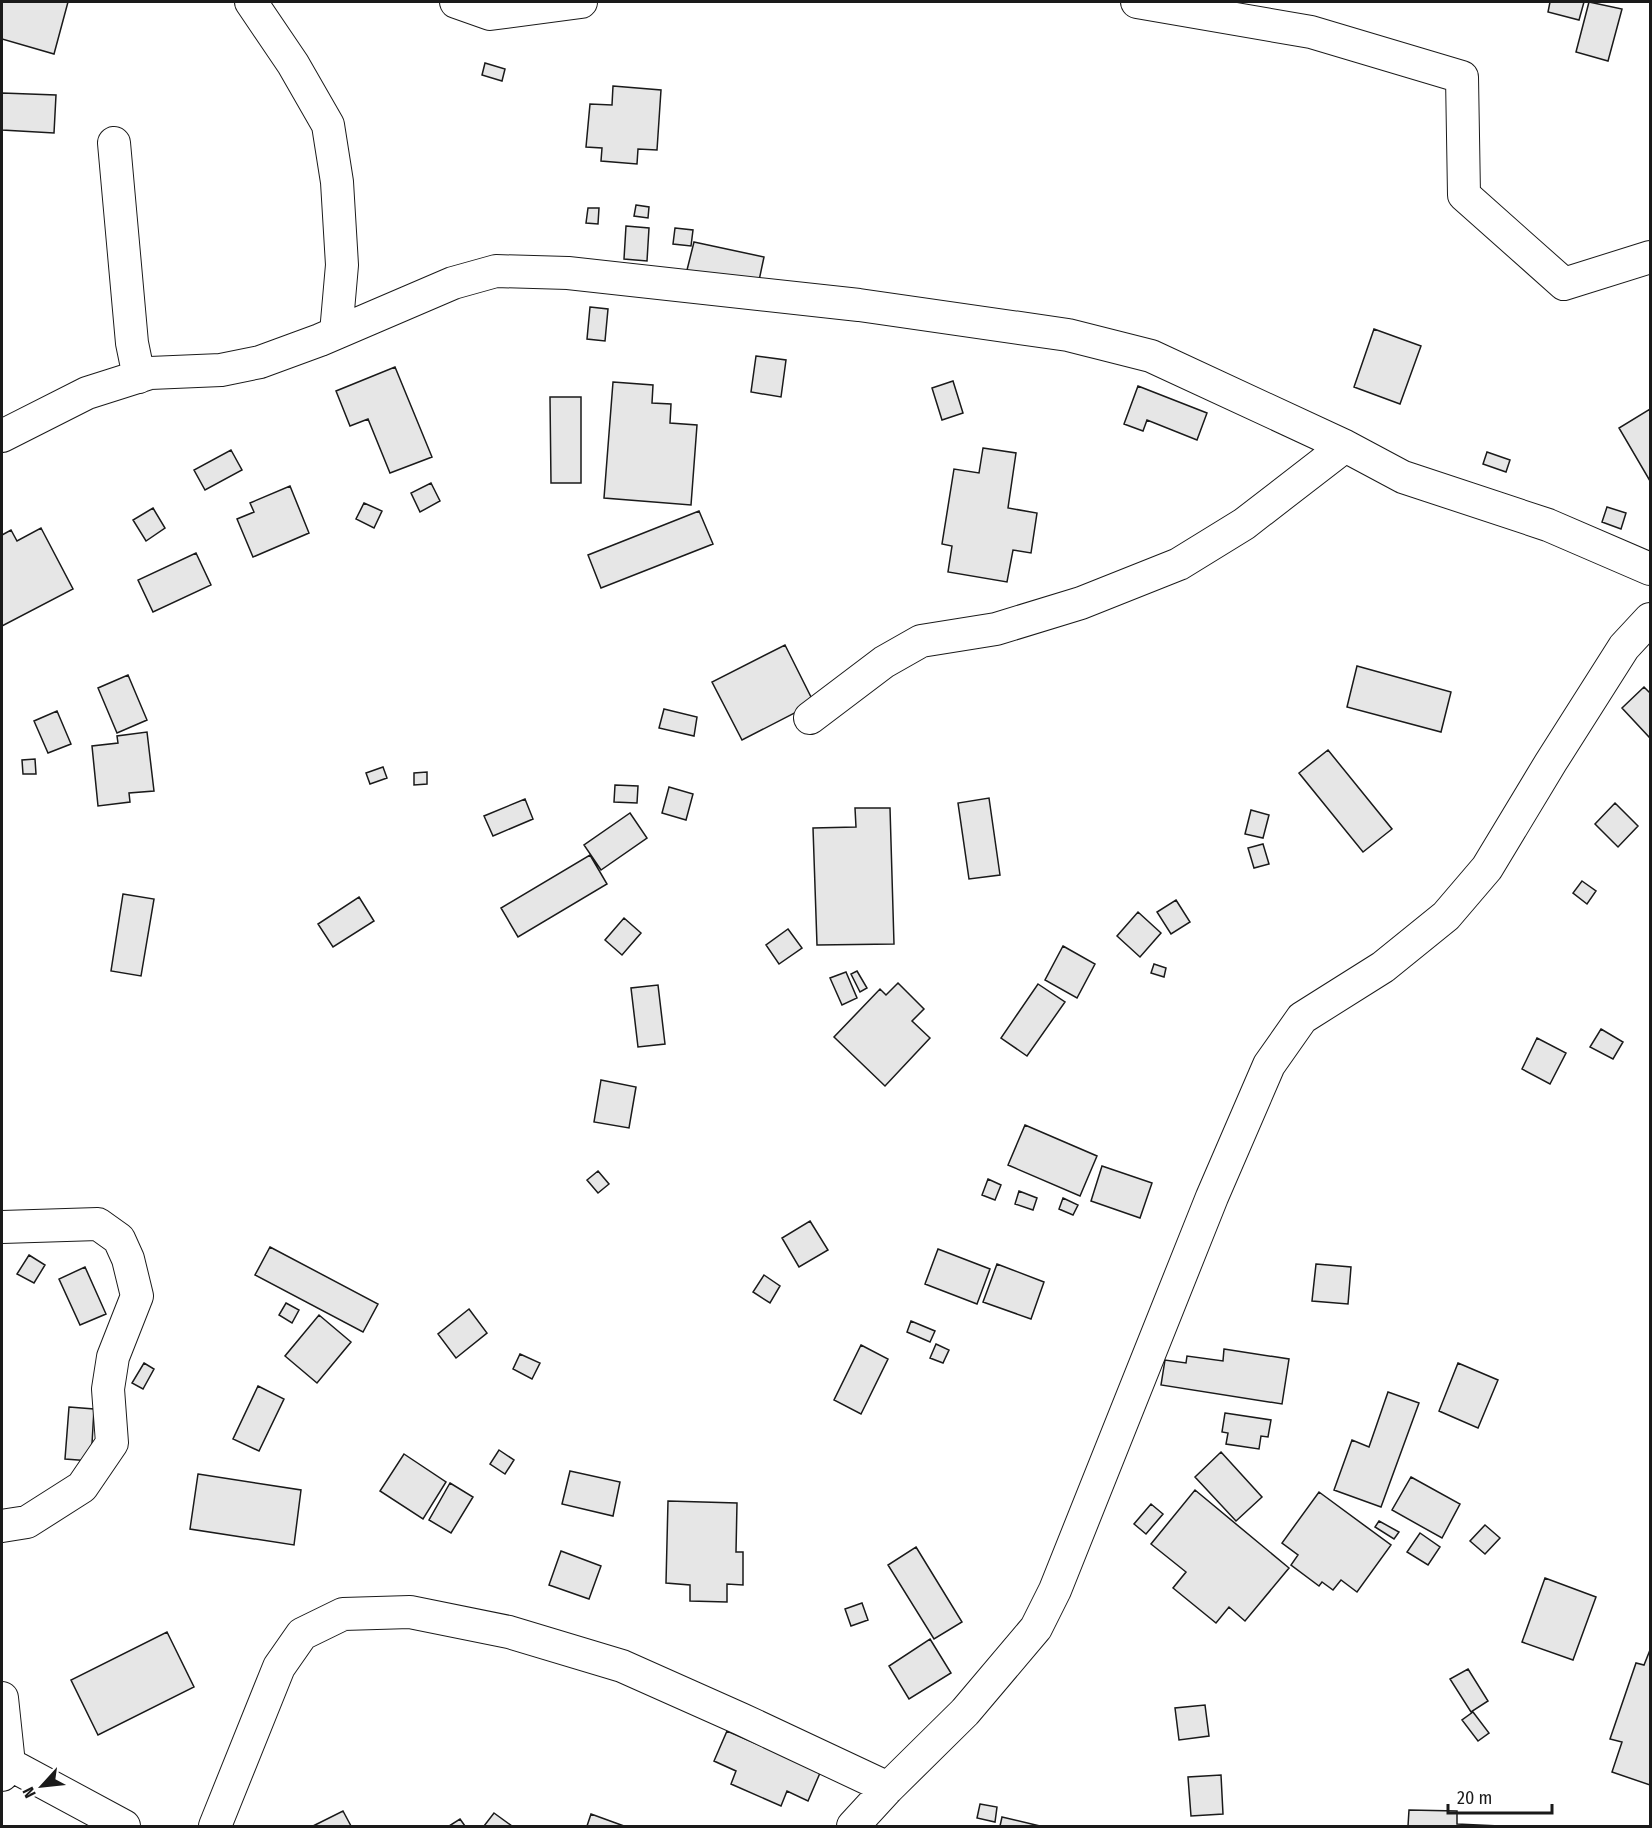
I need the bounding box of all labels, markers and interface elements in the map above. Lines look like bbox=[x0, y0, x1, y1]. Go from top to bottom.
north arrow bbox=[12, 1756, 72, 1816]
scale bar bbox=[1448, 1777, 1552, 1815]
text: N bbox=[18, 1784, 40, 1801]
text: 20 m bbox=[1457, 1787, 1492, 1809]

